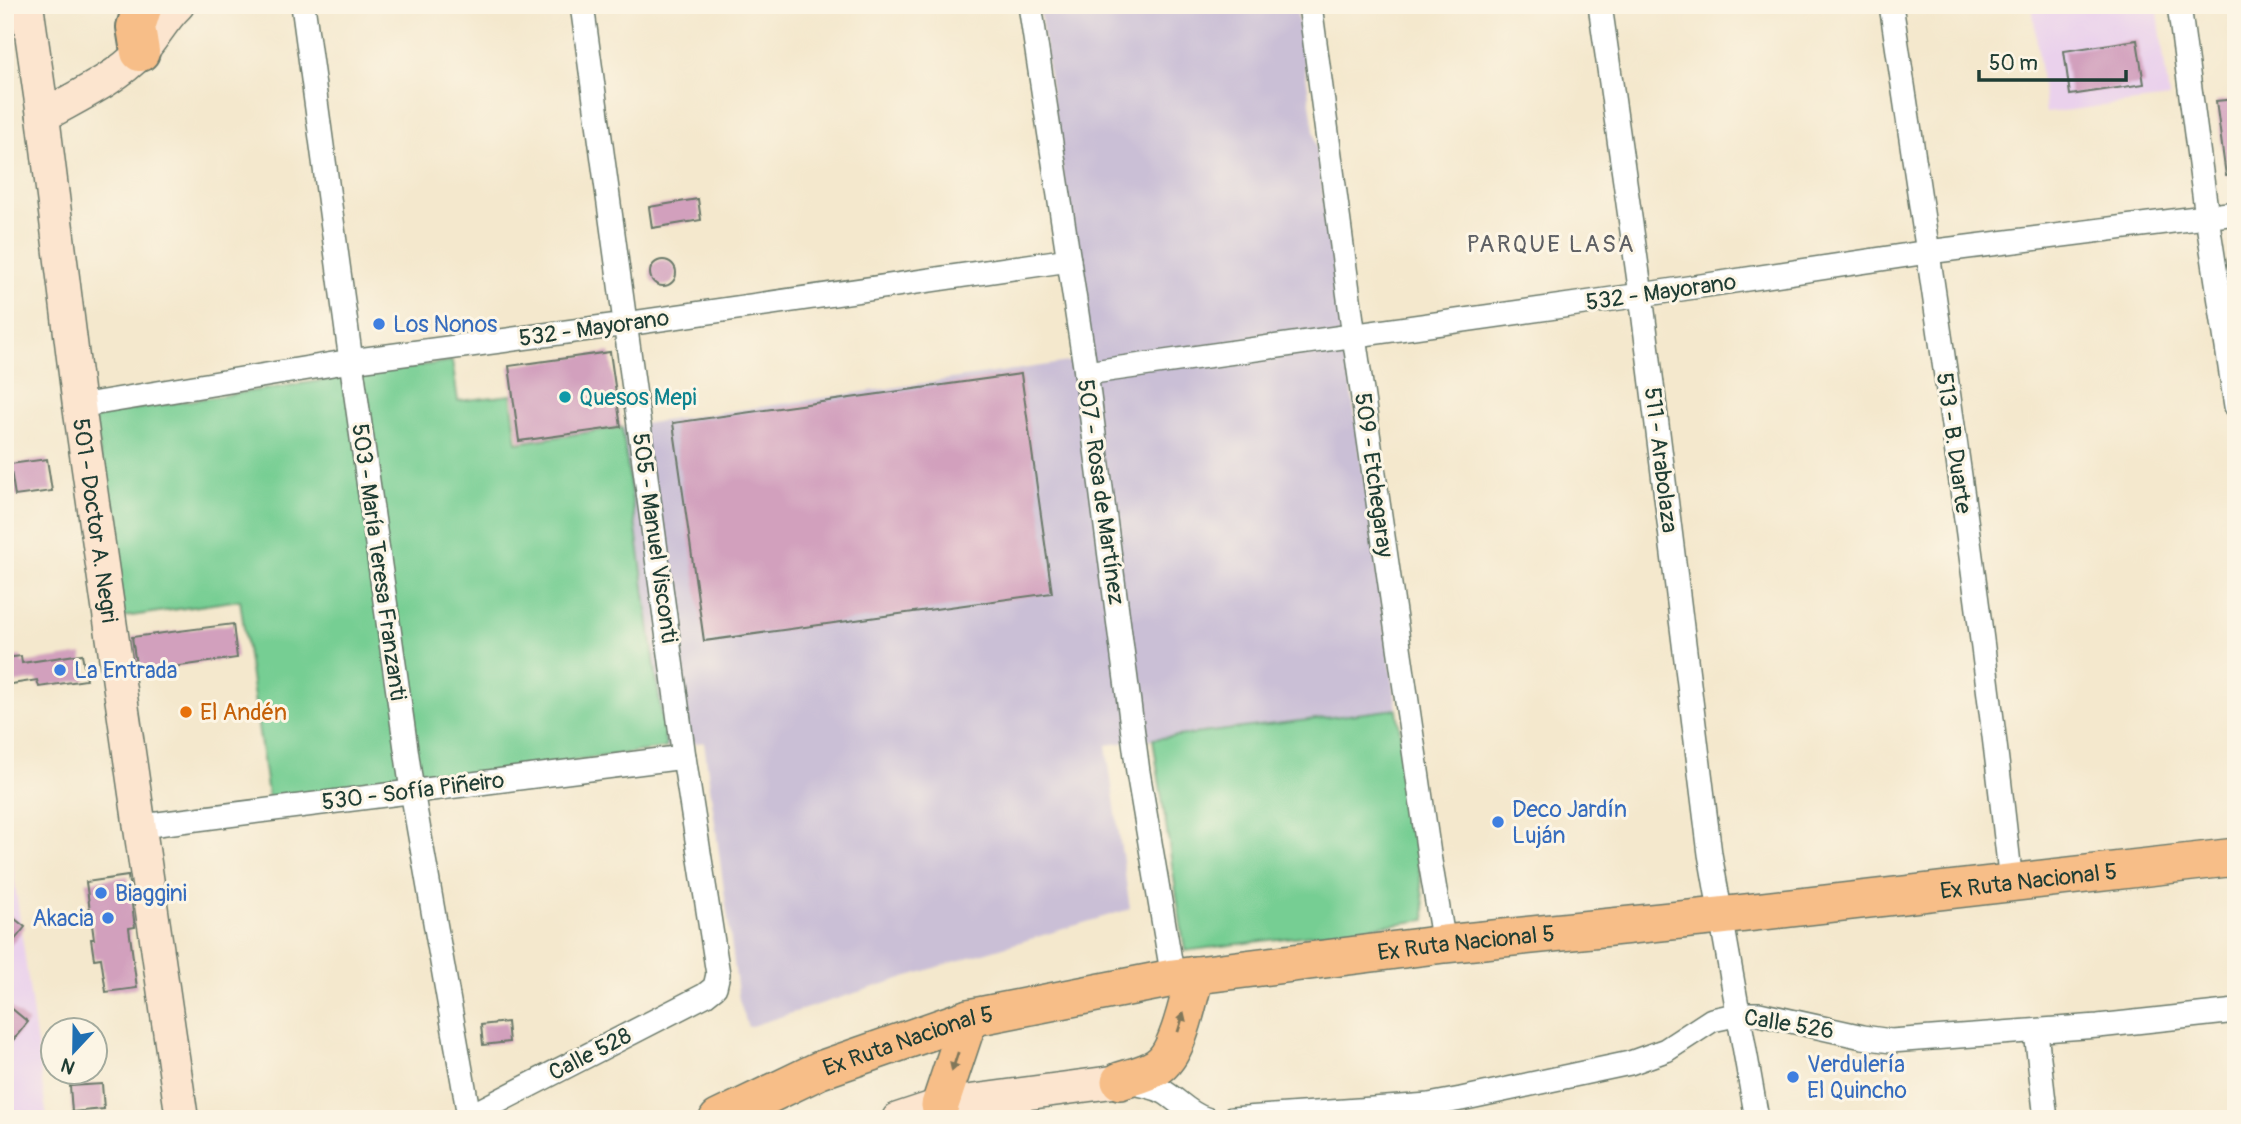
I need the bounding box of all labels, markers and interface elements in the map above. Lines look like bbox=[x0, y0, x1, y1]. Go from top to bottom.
scale bar bbox=[1979, 38, 2126, 82]
text: 50 m bbox=[1989, 50, 2038, 77]
district label: PARQUE LASA bbox=[1467, 230, 1636, 259]
street label: 532 - Mayorano bbox=[1584, 267, 1738, 317]
street label: 532 - Mayorano bbox=[517, 303, 671, 353]
place label: Los Nonos bbox=[393, 310, 497, 339]
marker: Los Nonos bbox=[371, 316, 387, 332]
street label: 513 - B. Duarte bbox=[1930, 371, 1978, 516]
street label: 507 - Rosa de Martínez bbox=[1071, 378, 1131, 606]
place label: Quesos Mepi bbox=[579, 383, 697, 412]
street label: 511 - Arabolaza bbox=[1638, 385, 1684, 535]
marker: Quesos Mepi bbox=[557, 389, 573, 405]
street label: 509 - Etchegaray bbox=[1348, 391, 1400, 559]
street label: 501 - Doctor A. Negri bbox=[66, 416, 125, 625]
street label: 503 - María Teresa Franzanti bbox=[345, 422, 413, 702]
street label: 505 - Manuel Visconti bbox=[626, 431, 684, 645]
place label: La Entrada bbox=[74, 656, 178, 685]
marker: La Entrada bbox=[52, 662, 68, 678]
place label: El Andén bbox=[200, 698, 287, 727]
marker: El Andén bbox=[178, 704, 194, 720]
street label: 530 - Sofía Piñeiro bbox=[320, 765, 506, 817]
place label: Deco Jardín Luján bbox=[1512, 795, 1627, 850]
marker: Deco Jardín Luján bbox=[1490, 814, 1506, 830]
street label: Ex Ruta Nacional 5 bbox=[1938, 856, 2119, 905]
place label: Biaggini bbox=[115, 879, 187, 908]
marker: Biaggini bbox=[93, 885, 109, 901]
place label: Akacia bbox=[32, 904, 94, 933]
marker: Akacia bbox=[100, 910, 116, 926]
street label: Ex Ruta Nacional 5 bbox=[1376, 918, 1556, 967]
street label: Ex Ruta Nacional 5 bbox=[819, 999, 995, 1082]
street label: Calle 526 bbox=[1742, 1003, 1836, 1045]
one-way arrow bbox=[1176, 1011, 1187, 1032]
north arrow bbox=[38, 1016, 108, 1086]
street label: Calle 528 bbox=[544, 1021, 636, 1087]
place label: Verdulería El Quincho bbox=[1807, 1050, 1907, 1105]
one-way arrow bbox=[949, 1051, 959, 1072]
text: N bbox=[57, 1052, 78, 1079]
marker: Verdulería El Quincho bbox=[1785, 1069, 1801, 1085]

